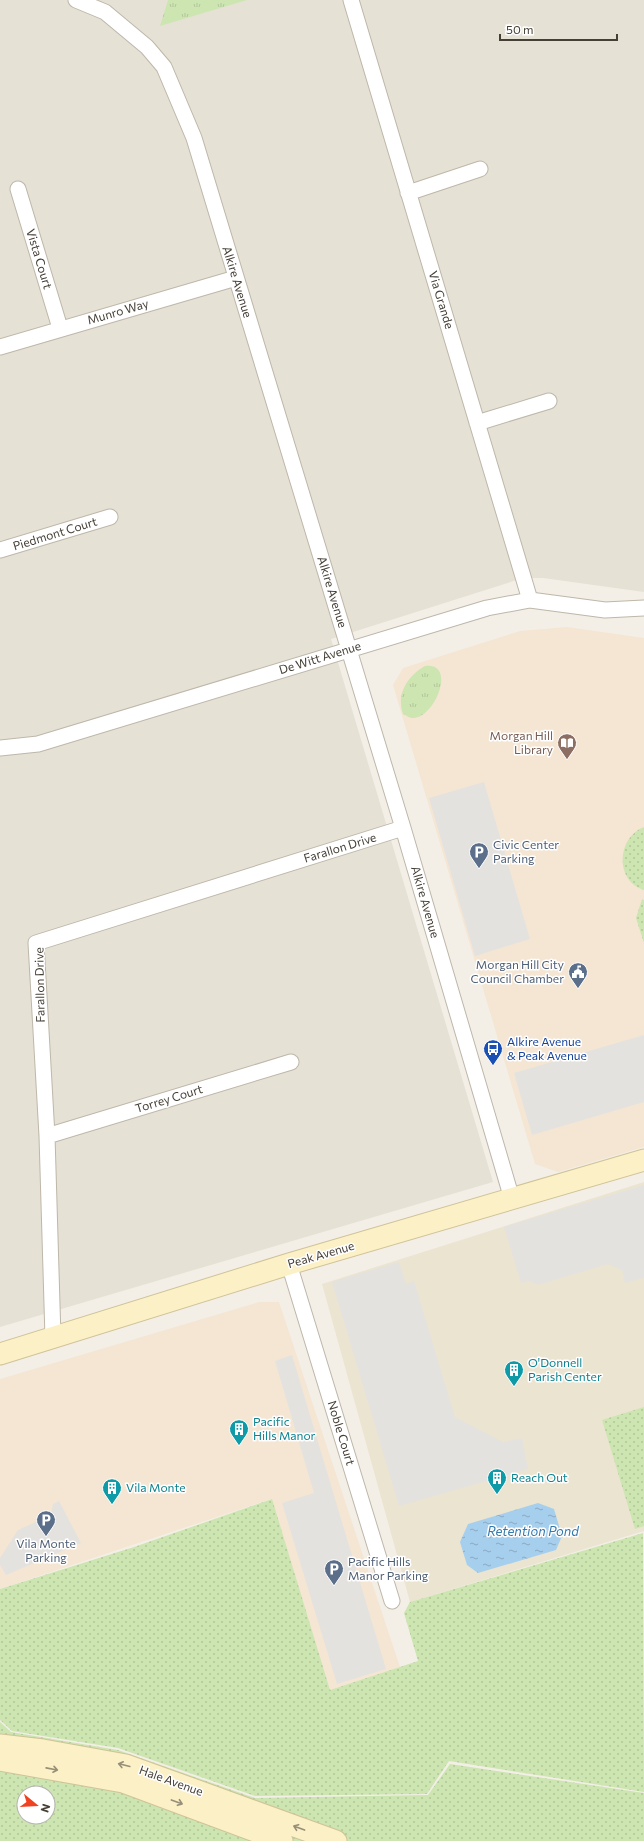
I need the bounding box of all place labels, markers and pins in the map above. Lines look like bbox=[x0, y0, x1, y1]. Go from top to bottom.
place label: Morgan Hill Library bbox=[490, 728, 553, 756]
library icon: Morgan Hill Library bbox=[556, 732, 578, 760]
place label: Civic Center Parking bbox=[493, 837, 559, 865]
parking icon: Civic Center Parking bbox=[468, 841, 490, 869]
place label: Morgan Hill City Council Chamber bbox=[471, 957, 564, 985]
public building icon: Morgan Hill City Council Chamber bbox=[567, 961, 589, 989]
place label: Alkire Avenue & Peak Avenue bbox=[507, 1034, 587, 1062]
bus stop icon: Alkire Avenue & Peak Avenue bbox=[482, 1038, 504, 1066]
place label: O'Donnell Parish Center bbox=[528, 1355, 602, 1383]
building icon: O'Donnell Parish Center bbox=[503, 1359, 525, 1387]
place label: Pacific Hills Manor bbox=[253, 1414, 316, 1442]
building icon: Pacific Hills Manor bbox=[228, 1418, 250, 1446]
building icon: Reach Out bbox=[486, 1467, 508, 1495]
place label: Reach Out bbox=[511, 1470, 568, 1484]
building icon: Vila Monte bbox=[101, 1477, 123, 1505]
place label: Vila Monte bbox=[126, 1480, 186, 1494]
parking icon: Vila Monte Parking bbox=[35, 1509, 57, 1537]
place label: Vila Monte Parking bbox=[16, 1536, 76, 1564]
place label: Pacific Hills Manor Parking bbox=[348, 1554, 429, 1582]
parking icon: Pacific Hills Manor Parking bbox=[323, 1558, 345, 1586]

